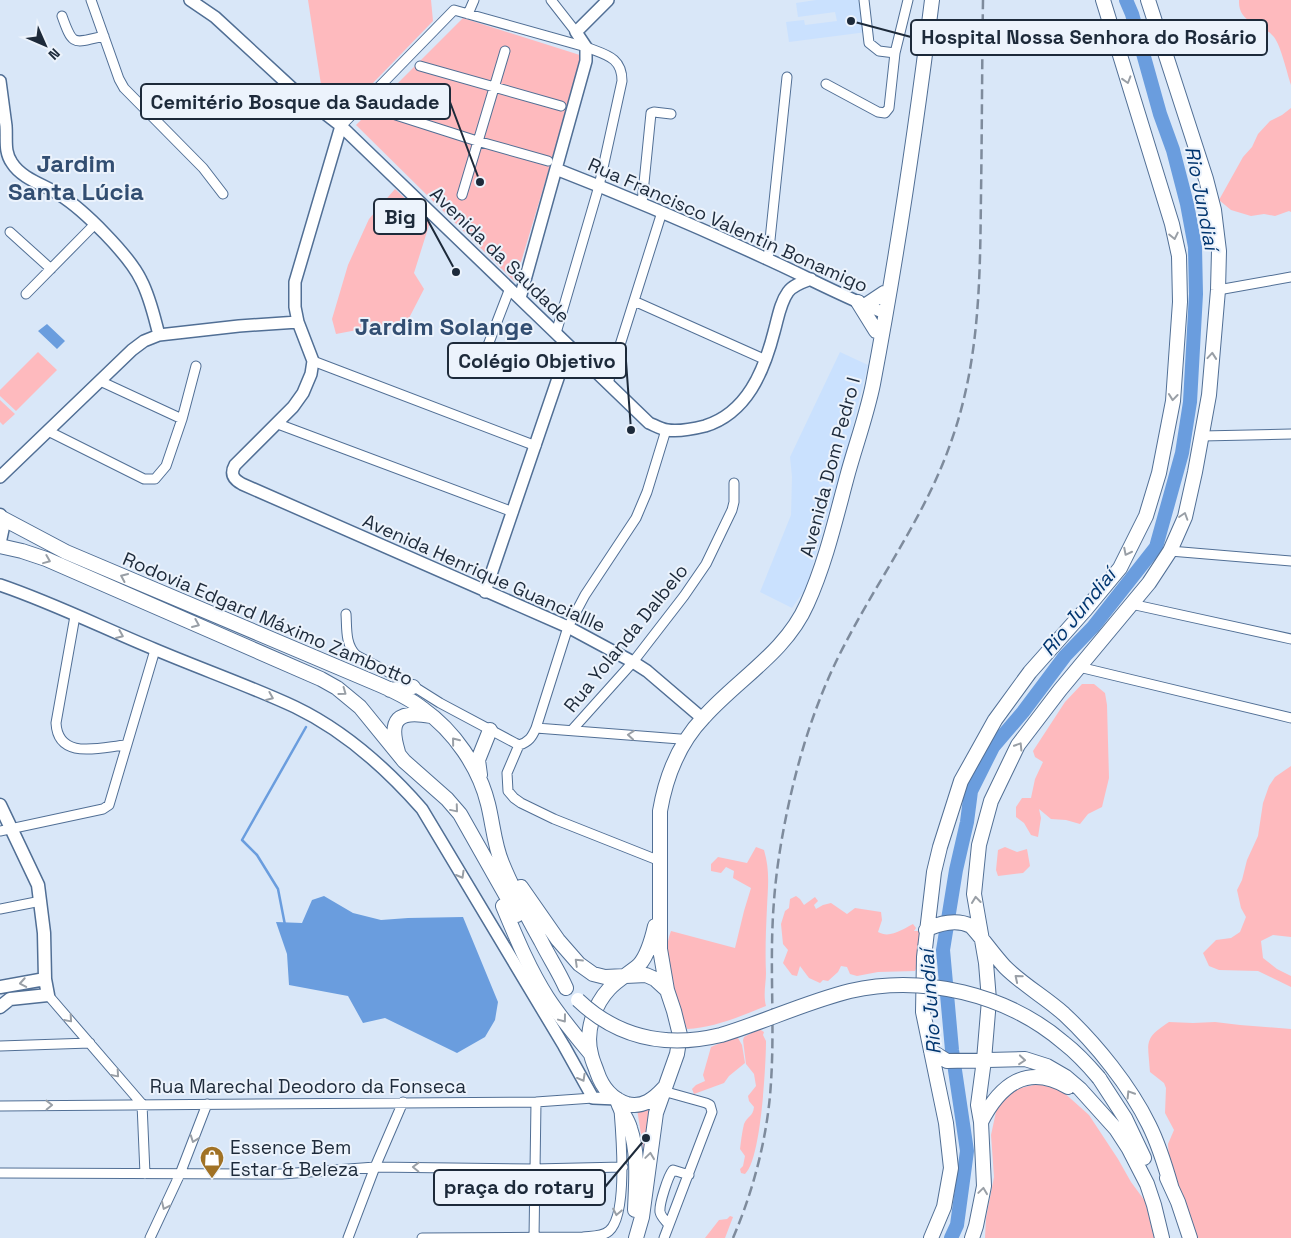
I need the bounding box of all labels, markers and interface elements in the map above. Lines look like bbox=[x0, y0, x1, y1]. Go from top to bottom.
north arrow bbox=[20, 20, 70, 70]
callout: Hospital Nossa Senhora do Rosário bbox=[911, 20, 1267, 55]
text: Hospital Nossa Senhora do Rosário bbox=[921, 24, 1257, 50]
text: N bbox=[45, 45, 64, 64]
one-way arrow bbox=[1121, 76, 1131, 84]
callout: Cemitério Bosque da Saudade bbox=[141, 84, 450, 119]
text: Cemitério Bosque da Saudade bbox=[151, 89, 439, 115]
water label: Rio Jundiaí bbox=[1179, 144, 1226, 256]
district label: Jardim Santa Lúcia bbox=[8, 148, 144, 207]
street label: Rua Francisco Valentin Bonamigo bbox=[584, 152, 872, 298]
street label: Avenida da Saudade bbox=[425, 182, 575, 328]
callout: Big bbox=[374, 199, 426, 234]
text: Big bbox=[384, 204, 416, 230]
one-way arrow bbox=[1168, 231, 1179, 240]
district label: Jardim Solange bbox=[355, 311, 533, 342]
callout: Colégio Objetivo bbox=[448, 343, 626, 378]
text: Colégio Objetivo bbox=[458, 348, 616, 374]
one-way arrow bbox=[1206, 352, 1217, 360]
street label: Avenida Dom Pedro I bbox=[794, 374, 866, 560]
one-way arrow bbox=[1168, 394, 1179, 402]
street label: Avenida Henrique Guanciallle bbox=[359, 508, 609, 638]
one-way arrow bbox=[1179, 512, 1189, 520]
street label: Rodovia Edgard Máximo Zambotto bbox=[119, 546, 417, 692]
one-way arrow bbox=[1124, 547, 1134, 556]
one-way arrow bbox=[42, 554, 50, 564]
street label: Rua Yolanda Dalbelo bbox=[558, 559, 694, 717]
water label: Rio Jundiaí bbox=[1035, 560, 1124, 661]
one-way arrow bbox=[120, 573, 129, 584]
one-way arrow bbox=[191, 618, 200, 629]
one-way arrow bbox=[115, 628, 124, 639]
one-way arrow bbox=[337, 687, 346, 695]
one-way arrow bbox=[265, 690, 274, 701]
one-way arrow bbox=[627, 730, 635, 741]
one-way arrow bbox=[452, 737, 461, 746]
one-way arrow bbox=[1012, 742, 1022, 751]
one-way arrow bbox=[450, 803, 459, 812]
one-way arrow bbox=[455, 869, 465, 878]
one-way arrow bbox=[971, 895, 982, 903]
water label: Rio Jundiaí bbox=[913, 945, 947, 1055]
one-way arrow bbox=[575, 959, 584, 968]
one-way arrow bbox=[1015, 976, 1024, 984]
one-way arrow bbox=[18, 977, 27, 987]
one-way arrow bbox=[557, 1013, 565, 1022]
one-way arrow bbox=[63, 1014, 72, 1023]
one-way arrow bbox=[1018, 1054, 1026, 1065]
one-way arrow bbox=[110, 1068, 119, 1077]
one-way arrow bbox=[576, 1073, 586, 1082]
street label: Rua Marechal Deodoro da Fonseca bbox=[150, 1074, 466, 1099]
one-way arrow bbox=[1127, 1090, 1136, 1100]
one-way arrow bbox=[45, 1100, 53, 1111]
one-way arrow bbox=[190, 1134, 200, 1143]
place label: Essence Bem Estar & Beleza bbox=[230, 1135, 359, 1182]
shop icon: Essence Bem Estar & Beleza bbox=[199, 1145, 225, 1179]
one-way arrow bbox=[644, 1151, 655, 1159]
one-way arrow bbox=[411, 1162, 419, 1172]
callout: praça do rotary bbox=[434, 1170, 605, 1205]
text: praça do rotary bbox=[444, 1174, 594, 1200]
one-way arrow bbox=[977, 1186, 987, 1195]
one-way arrow bbox=[161, 1201, 172, 1210]
one-way arrow bbox=[612, 1207, 623, 1216]

